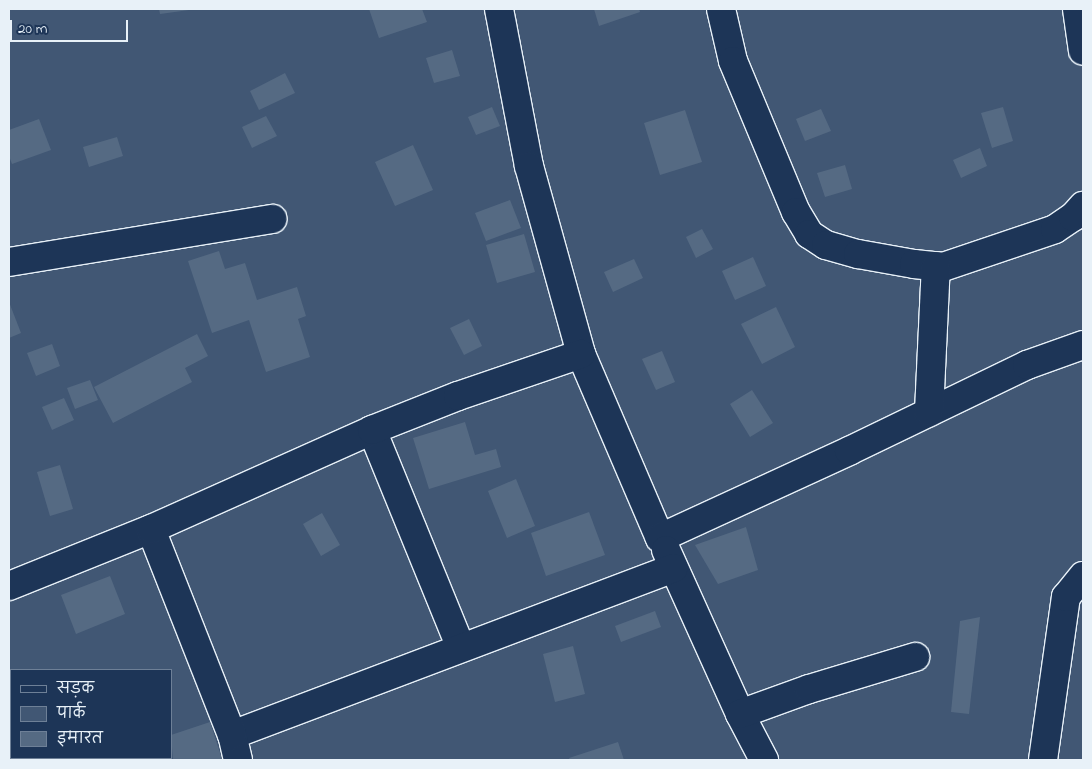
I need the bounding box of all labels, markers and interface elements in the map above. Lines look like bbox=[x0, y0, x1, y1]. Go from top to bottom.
scale bar bbox=[12, 10, 130, 42]
text: 20 m bbox=[18, 18, 47, 40]
legend bbox=[10, 669, 172, 759]
text: सड़क bbox=[57, 678, 94, 700]
text: पार्क bbox=[57, 703, 85, 725]
text: इमारत bbox=[57, 728, 103, 750]

